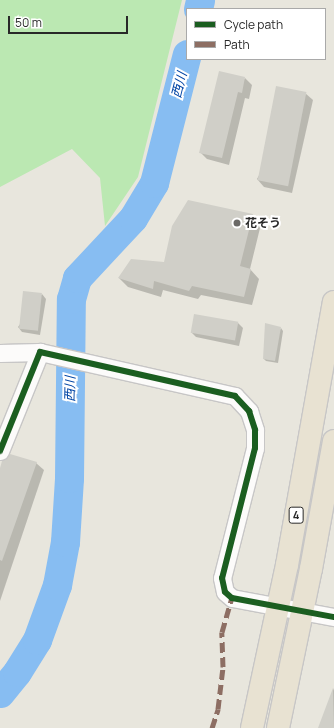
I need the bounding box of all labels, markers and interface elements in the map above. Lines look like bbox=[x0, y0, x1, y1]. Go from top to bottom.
scale bar bbox=[10, 8, 130, 34]
legend bbox=[186, 8, 326, 60]
text: 50 m bbox=[15, 14, 42, 31]
text: Cycle path bbox=[224, 16, 283, 33]
text: Path bbox=[224, 36, 250, 53]
water label: 西川 bbox=[168, 70, 190, 100]
place label: 花そう bbox=[245, 216, 281, 230]
marker: 花そう bbox=[232, 218, 242, 228]
water label: 西川 bbox=[62, 376, 78, 402]
road number: 4 bbox=[288, 506, 304, 524]

